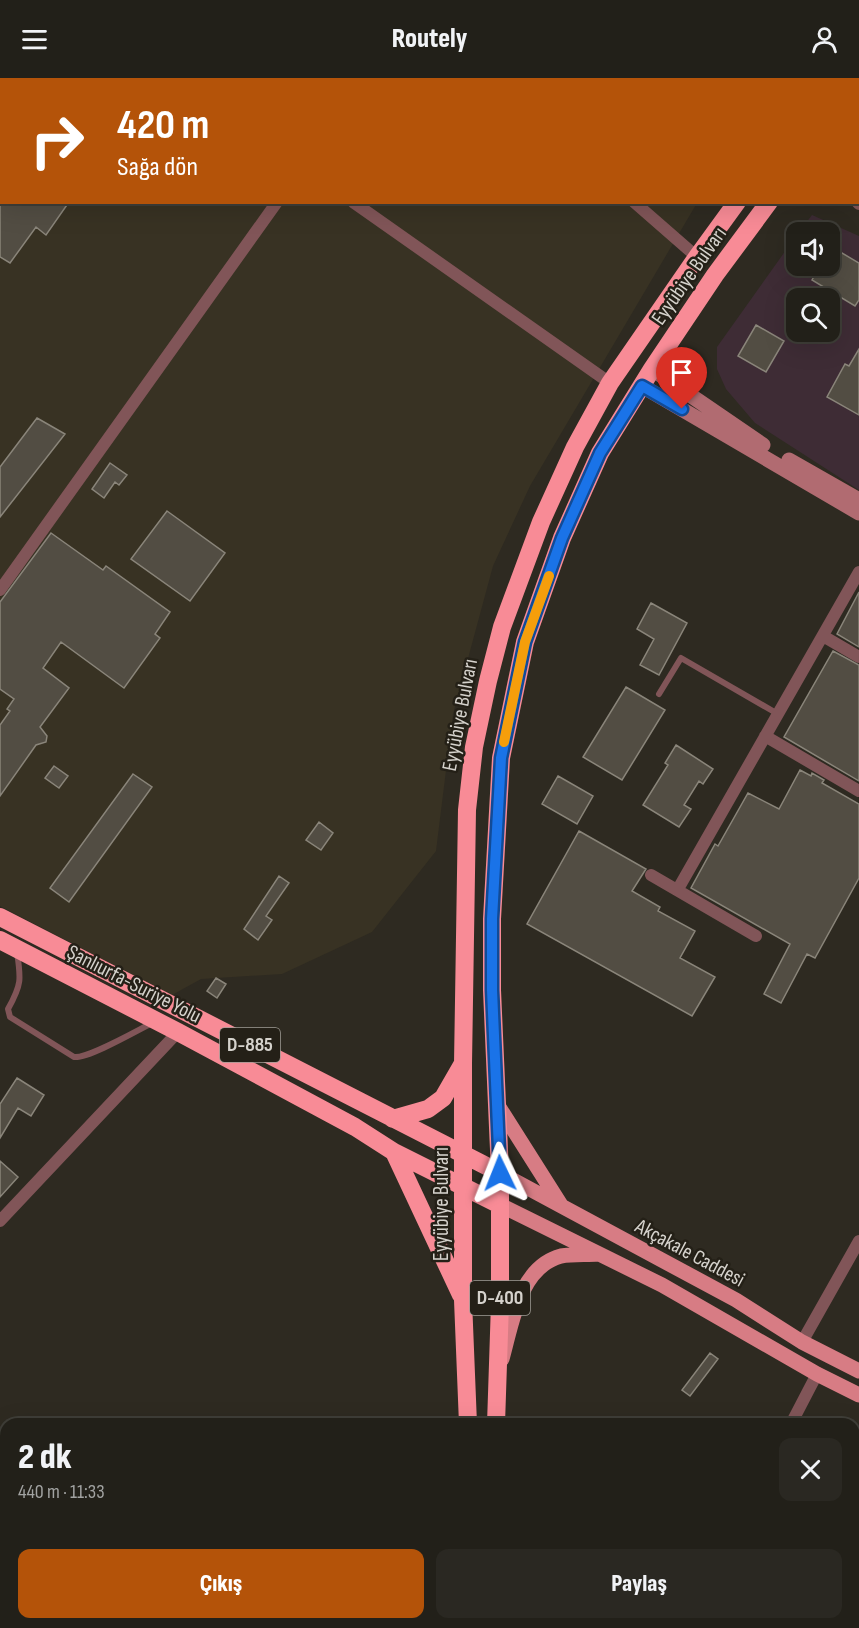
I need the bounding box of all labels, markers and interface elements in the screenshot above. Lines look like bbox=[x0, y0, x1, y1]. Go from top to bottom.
icon: menu bbox=[18, 23, 51, 56]
text: Routely bbox=[392, 23, 467, 55]
icon: person bbox=[808, 23, 841, 56]
text: 420 m bbox=[117, 100, 209, 151]
icon: right bbox=[18, 102, 96, 180]
text: Sağa dön bbox=[117, 151, 198, 183]
street label: Eyyübiye Bulvarı bbox=[646, 222, 732, 330]
map controls bbox=[786, 222, 840, 342]
button: sound bbox=[786, 222, 840, 276]
button: search bbox=[786, 288, 840, 342]
pin bbox=[656, 347, 707, 409]
icon: arrive bbox=[665, 356, 698, 389]
street label: Eyyübiye Bulvarı bbox=[437, 657, 483, 773]
street label: Şanlıurfa-Suriye Yolu bbox=[63, 940, 205, 1028]
road number: D-885 bbox=[220, 1028, 280, 1062]
position arrow bbox=[468, 1141, 532, 1205]
street label: Eyyübiye Bulvarı bbox=[429, 1147, 454, 1261]
street label: Akçakale Caddesi bbox=[630, 1213, 749, 1292]
road number: D-400 bbox=[470, 1281, 530, 1315]
text: 2 dk bbox=[18, 1436, 72, 1479]
button: close bbox=[779, 1438, 842, 1501]
text: 440 m · 11:33 bbox=[18, 1480, 105, 1504]
button: Çıkış bbox=[18, 1549, 424, 1618]
button: Paylaş bbox=[436, 1549, 842, 1618]

